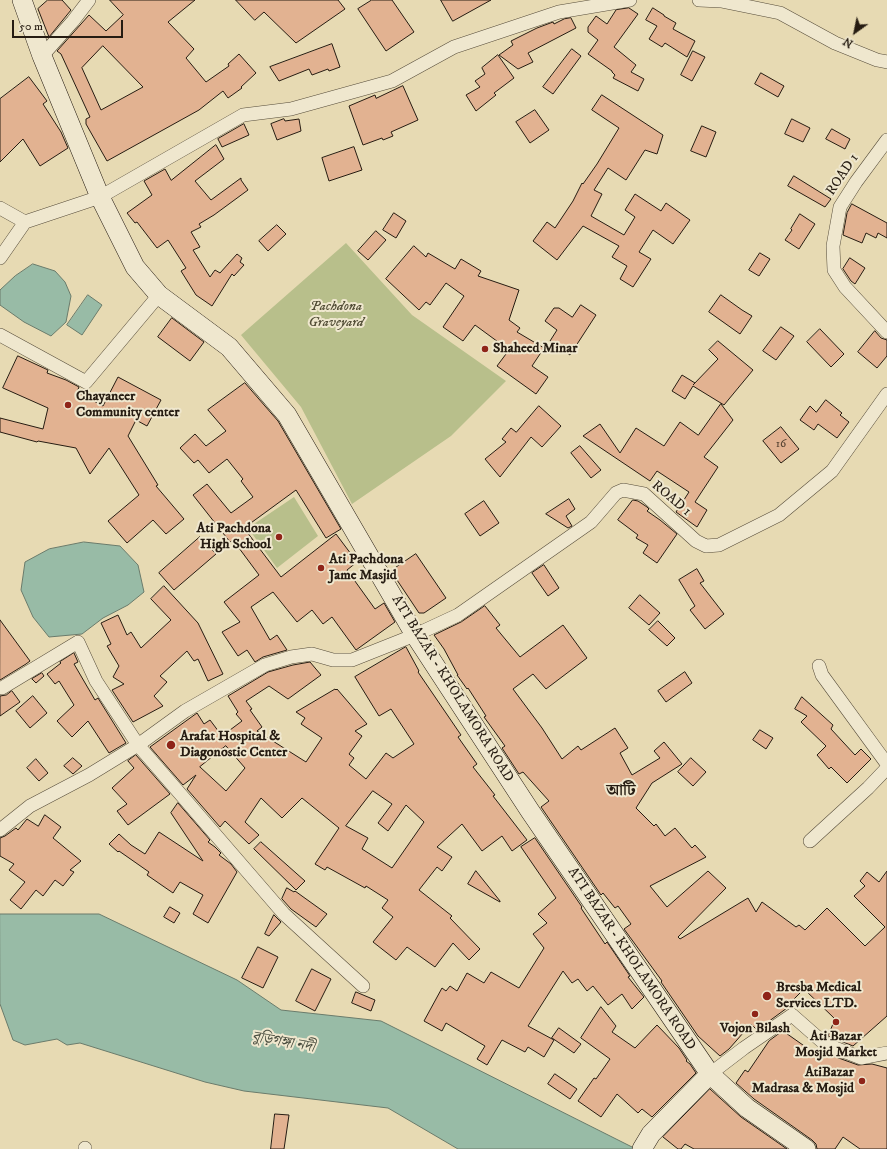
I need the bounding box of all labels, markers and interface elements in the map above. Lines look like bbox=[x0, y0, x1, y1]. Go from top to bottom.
scale bar bbox=[14, 12, 125, 38]
north arrow bbox=[835, 12, 875, 52]
text: 50 m bbox=[19, 19, 43, 34]
text: N bbox=[841, 34, 856, 50]
street label: ROAD 1 bbox=[823, 151, 863, 199]
park label: Pachdona Graveyard bbox=[308, 299, 364, 332]
place label: Shaheed Minar bbox=[493, 341, 577, 357]
marker: Shaheed Minar bbox=[480, 344, 490, 354]
place label: Chayaneer Community center bbox=[76, 389, 179, 422]
marker: Chayaneer Community center bbox=[63, 400, 73, 410]
house number: 16 bbox=[776, 438, 786, 452]
street label: ROAD 1 bbox=[648, 478, 694, 520]
place label: Ati Pachdona High School bbox=[197, 521, 271, 554]
marker: Ati Pachdona High School bbox=[274, 532, 284, 542]
place label: Ati Pachdona Jame Masjid bbox=[329, 552, 403, 584]
marker: Ati Pachdona Jame Masjid bbox=[316, 563, 326, 573]
street label: ATI BAZAR - KHOLAMORA ROAD bbox=[387, 593, 517, 785]
place label: Arafat Hospital & Diagonostic Center bbox=[180, 729, 287, 762]
marker: Arafat Hospital & Diagonostic Center bbox=[165, 739, 177, 751]
district label: আটি bbox=[606, 782, 636, 802]
street label: ATI BAZAR - KHOLAMORA ROAD bbox=[563, 864, 699, 1054]
place label: Bresba Medical Services LTD. bbox=[776, 980, 861, 1012]
marker: Bresba Medical Services LTD. bbox=[761, 990, 773, 1002]
marker: Vojon Bilash bbox=[750, 1009, 760, 1019]
marker: Ati Bazar Mosjid Market bbox=[831, 1017, 841, 1027]
place label: Vojon Bilash bbox=[720, 1021, 790, 1037]
water label: বুড়িগঙ্গা নদী bbox=[250, 1029, 316, 1057]
place label: Ati Bazar Mosjid Market bbox=[795, 1029, 877, 1062]
place label: AtiBazar Madrasa & Mosjid bbox=[752, 1065, 854, 1098]
marker: AtiBazar Madrasa & Mosjid bbox=[857, 1076, 867, 1086]

